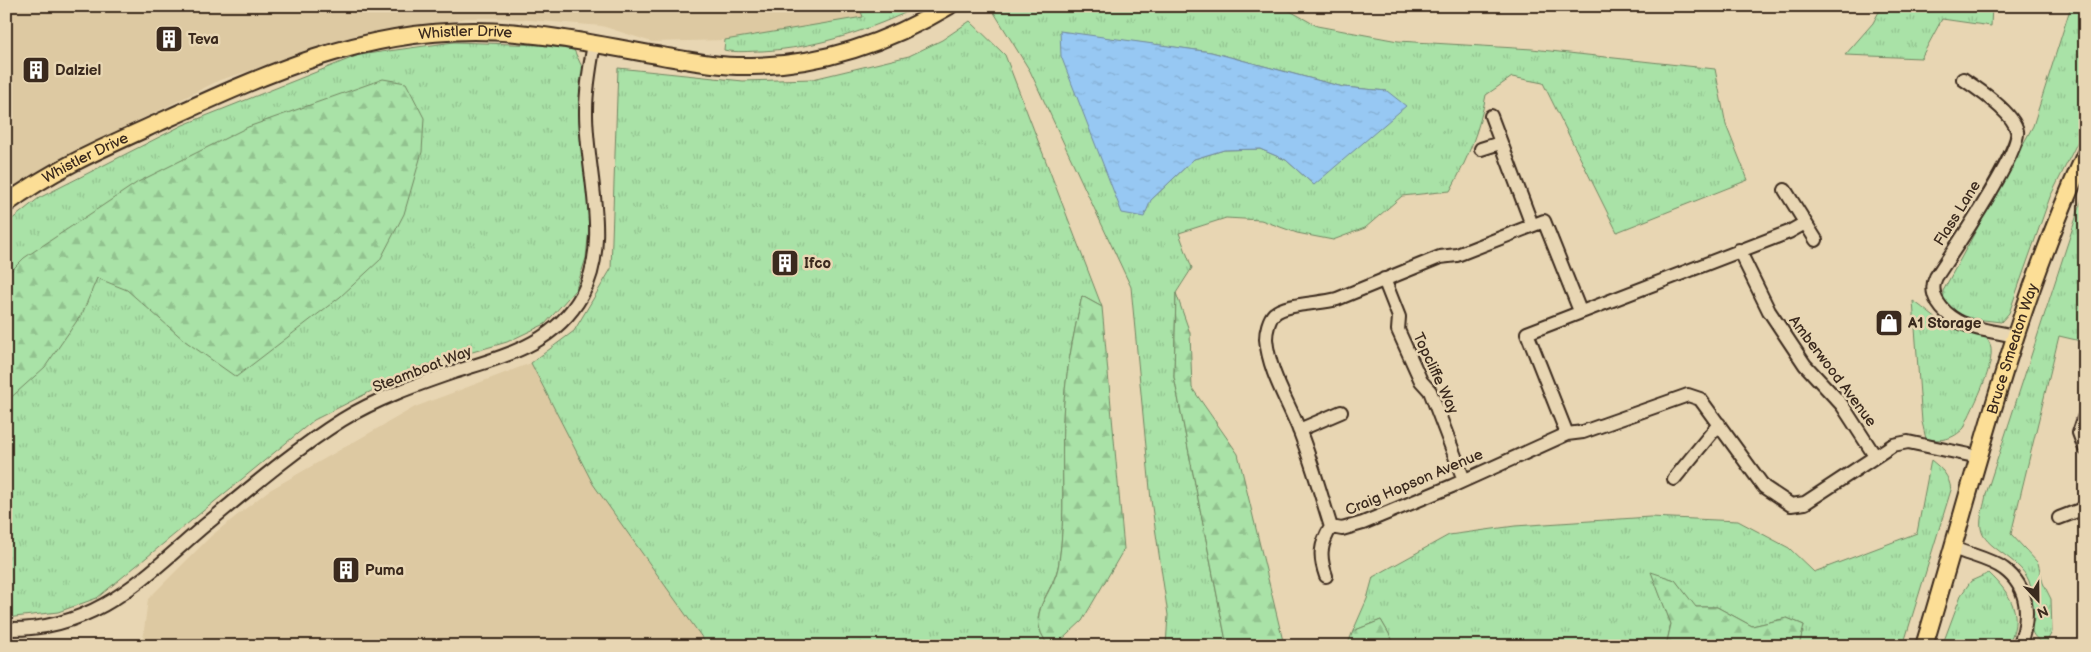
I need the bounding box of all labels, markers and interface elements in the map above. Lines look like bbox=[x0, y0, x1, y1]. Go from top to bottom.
street label: Whistler Drive bbox=[418, 22, 513, 44]
building icon: Teva bbox=[154, 24, 184, 54]
place label: Teva bbox=[188, 30, 219, 49]
building icon: Dalziel bbox=[21, 55, 51, 85]
place label: Dalziel bbox=[55, 61, 101, 80]
street label: Whistler Drive bbox=[39, 129, 132, 188]
street label: Flass Lane bbox=[1930, 177, 1985, 250]
building icon: Ifco bbox=[770, 248, 800, 278]
place label: Ifco bbox=[804, 254, 831, 273]
street label: Bruce Smeaton Way bbox=[1983, 281, 2043, 417]
shop icon: A1 Storage bbox=[1874, 308, 1904, 338]
street label: Amberwood Avenue bbox=[1785, 312, 1881, 431]
place label: A1 Storage bbox=[1907, 314, 1982, 333]
street label: Topcliffe Way bbox=[1408, 330, 1463, 417]
street label: Steamboat Way bbox=[370, 342, 475, 397]
street label: Craig Hopson Avenue bbox=[1343, 445, 1486, 520]
building icon: Puma bbox=[331, 555, 361, 585]
place label: Puma bbox=[365, 561, 404, 580]
north arrow bbox=[2014, 574, 2064, 624]
text: N bbox=[2035, 602, 2051, 621]

